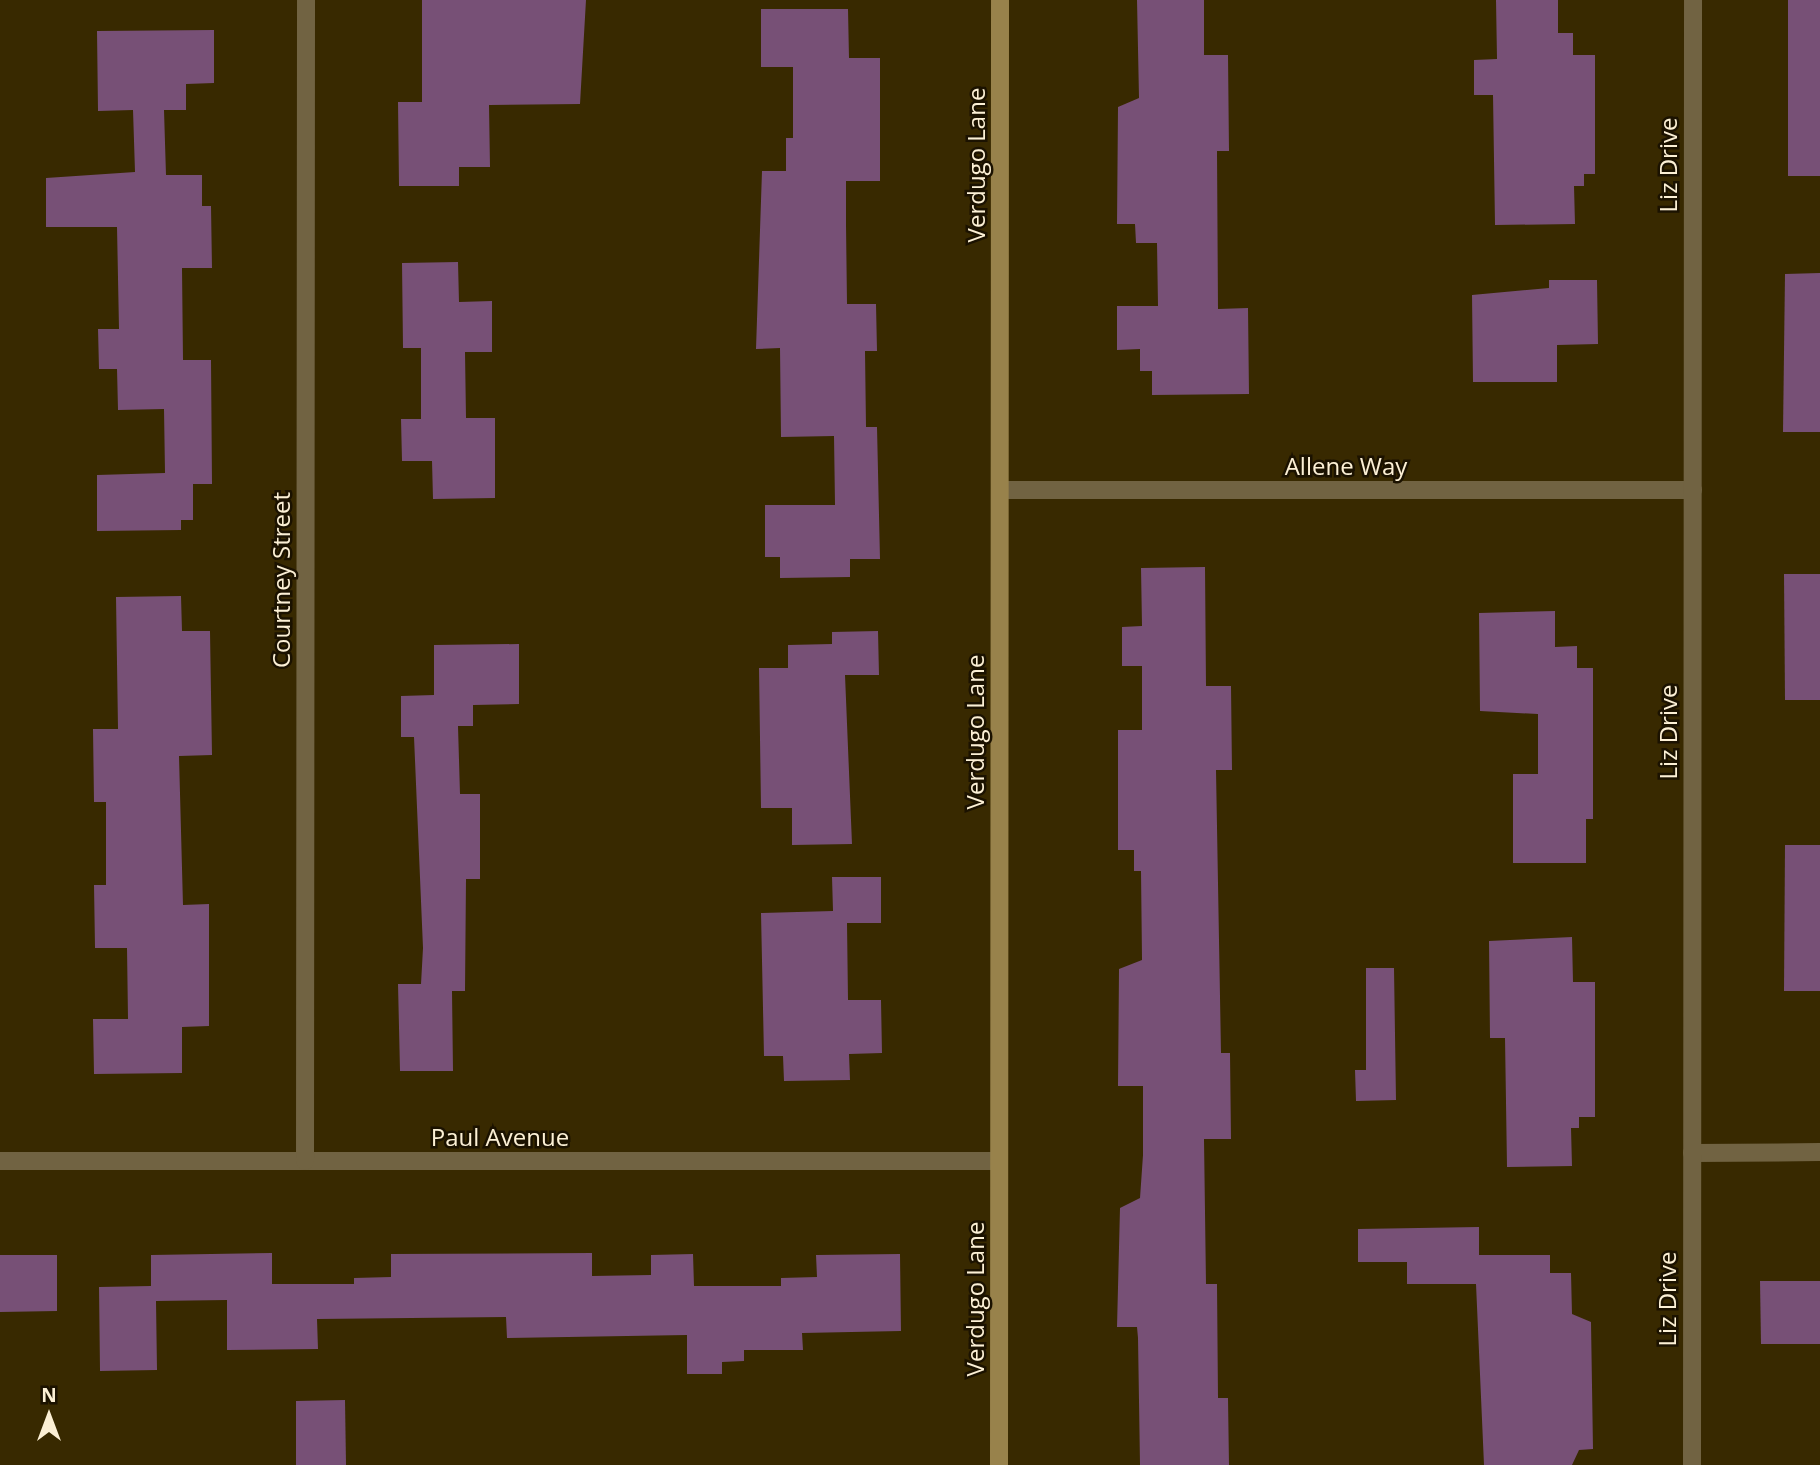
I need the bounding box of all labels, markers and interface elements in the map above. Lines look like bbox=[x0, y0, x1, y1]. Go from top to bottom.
street label: Verdugo Lane bbox=[962, 88, 990, 242]
street label: Liz Drive bbox=[1654, 118, 1682, 212]
street label: Allene Way bbox=[1285, 452, 1407, 480]
street label: Courtney Street bbox=[267, 492, 295, 668]
street label: Verdugo Lane bbox=[961, 655, 989, 809]
street label: Liz Drive bbox=[1654, 685, 1682, 779]
street label: Paul Avenue bbox=[431, 1123, 569, 1151]
street label: Verdugo Lane bbox=[961, 1222, 989, 1376]
street label: Liz Drive bbox=[1653, 1252, 1681, 1346]
north arrow bbox=[14, 1381, 84, 1451]
text: N bbox=[41, 1382, 57, 1408]

